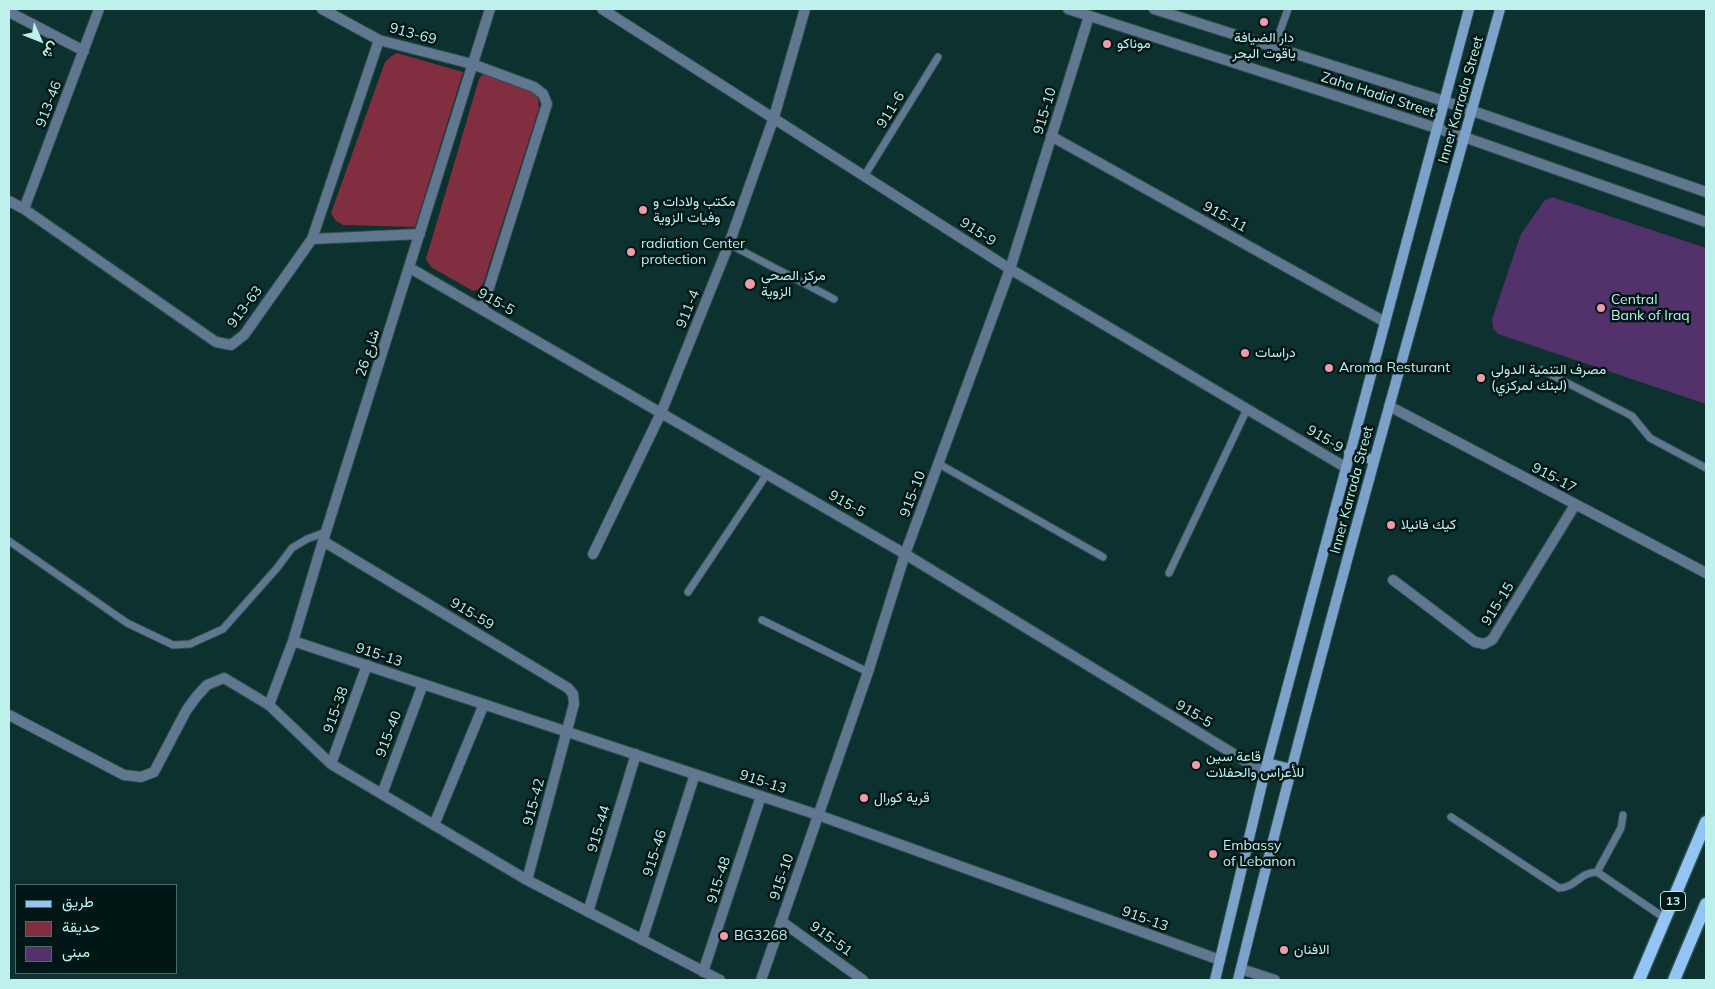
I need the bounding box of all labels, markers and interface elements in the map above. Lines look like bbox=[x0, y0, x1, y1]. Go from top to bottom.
north arrow bbox=[15, 15, 65, 65]
marker: دار الضيافة ياقوت البحر bbox=[1258, 16, 1270, 28]
street label: 913-69 bbox=[388, 20, 438, 48]
place label: دار الضيافة ياقوت البحر bbox=[1232, 30, 1296, 62]
street label: Inner Karrada Street bbox=[1435, 35, 1487, 165]
place label: موناكو bbox=[1117, 36, 1151, 52]
text: ش bbox=[38, 38, 63, 63]
marker: موناكو bbox=[1101, 38, 1113, 50]
street label: Zaha Hadid Street bbox=[1319, 69, 1437, 121]
street label: 913-46 bbox=[33, 79, 65, 129]
street label: 915-10 bbox=[1030, 86, 1060, 136]
street label: 911-6 bbox=[873, 89, 909, 131]
place label: مكتب ولادات و وفيات الزوية bbox=[653, 194, 736, 226]
street label: 915-11 bbox=[1200, 198, 1250, 236]
marker: مكتب ولادات و وفيات الزوية bbox=[637, 204, 649, 216]
street label: 915-9 bbox=[957, 214, 999, 250]
place label: radiation Center protection bbox=[641, 236, 745, 268]
marker: radiation Center protection bbox=[625, 246, 637, 258]
place label: مركز الصحي الزوية bbox=[761, 268, 826, 300]
marker: مركز الصحي الزوية bbox=[743, 277, 757, 291]
street label: 913-63 bbox=[224, 283, 266, 331]
street label: 915-5 bbox=[475, 285, 517, 319]
street label: 911-4 bbox=[673, 287, 703, 331]
place label: Central Bank of Iraq bbox=[1611, 292, 1690, 324]
marker: Central Bank of Iraq bbox=[1595, 302, 1607, 314]
street label: شارع 26 bbox=[353, 327, 383, 379]
place label: دراسات bbox=[1255, 345, 1296, 361]
marker: دراسات bbox=[1239, 347, 1251, 359]
place label: Aroma Resturant bbox=[1339, 360, 1450, 376]
marker: Aroma Resturant bbox=[1323, 362, 1335, 374]
place label: مصرف التنمية الدولي (لبنك لمركزي) bbox=[1491, 362, 1606, 394]
marker: مصرف التنمية الدولي (لبنك لمركزي) bbox=[1475, 372, 1487, 384]
street label: 915-9 bbox=[1304, 422, 1346, 456]
street label: Inner Karrada Street bbox=[1327, 424, 1377, 556]
street label: 915-17 bbox=[1529, 459, 1579, 497]
street label: 915-10 bbox=[897, 469, 929, 519]
street label: 915-5 bbox=[826, 487, 868, 521]
place label: كيك فانيلا bbox=[1401, 517, 1456, 533]
marker: كيك فانيلا bbox=[1385, 519, 1397, 531]
street label: 915-15 bbox=[1478, 579, 1518, 629]
street label: 915-59 bbox=[447, 594, 497, 634]
street label: 915-13 bbox=[354, 640, 404, 670]
street label: 915-38 bbox=[320, 685, 352, 735]
street label: 915-5 bbox=[1173, 697, 1215, 731]
street label: 915-40 bbox=[373, 709, 405, 759]
place label: قاعة سين للأعراس والحفلات bbox=[1206, 749, 1304, 782]
marker: قاعة سين للأعراس والحفلات bbox=[1190, 759, 1202, 771]
street label: 915-13 bbox=[738, 767, 788, 797]
street label: 915-42 bbox=[520, 777, 548, 827]
place label: قرية كورال bbox=[874, 790, 930, 806]
marker: قرية كورال bbox=[858, 792, 870, 804]
street label: 915-44 bbox=[584, 804, 614, 854]
street label: 915-46 bbox=[640, 828, 670, 878]
place label: Embassy of Lebanon bbox=[1223, 838, 1296, 870]
marker: Embassy of Lebanon bbox=[1207, 848, 1219, 860]
street label: 915-10 bbox=[766, 852, 798, 902]
street label: 915-48 bbox=[704, 855, 734, 905]
legend bbox=[15, 884, 178, 974]
road number: 13 bbox=[1660, 891, 1686, 910]
text: طريق bbox=[62, 892, 94, 911]
street label: 915-13 bbox=[1120, 903, 1170, 935]
text: حديقة bbox=[62, 917, 100, 936]
street label: 915-51 bbox=[807, 918, 855, 960]
place label: BG3268 bbox=[734, 928, 787, 944]
marker: BG3268 bbox=[718, 930, 730, 942]
text: مبنى bbox=[62, 942, 90, 961]
place label: الافنان bbox=[1294, 942, 1329, 958]
marker: الافنان bbox=[1278, 944, 1290, 956]

